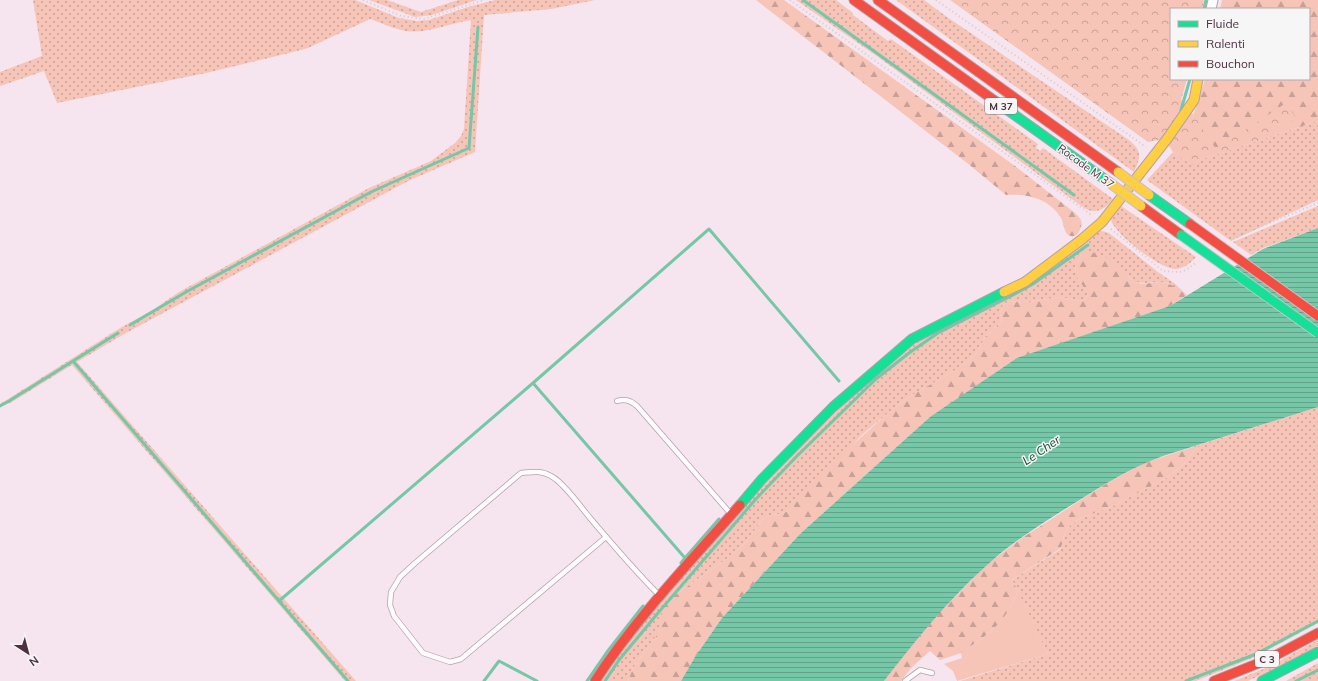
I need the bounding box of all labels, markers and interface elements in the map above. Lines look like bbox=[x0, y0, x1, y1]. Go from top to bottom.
legend bbox=[1170, 8, 1310, 80]
text: Fluide bbox=[1206, 16, 1239, 31]
text: Ralenti bbox=[1206, 36, 1245, 51]
text: Bouchon bbox=[1206, 56, 1255, 71]
road number: M 37 bbox=[985, 98, 1017, 114]
street label: Rocade M 37 bbox=[1055, 141, 1117, 191]
water label: Le Cher bbox=[1019, 432, 1063, 468]
north arrow bbox=[8, 633, 48, 673]
road number: C 3 bbox=[1255, 651, 1279, 667]
text: N bbox=[26, 653, 41, 669]

